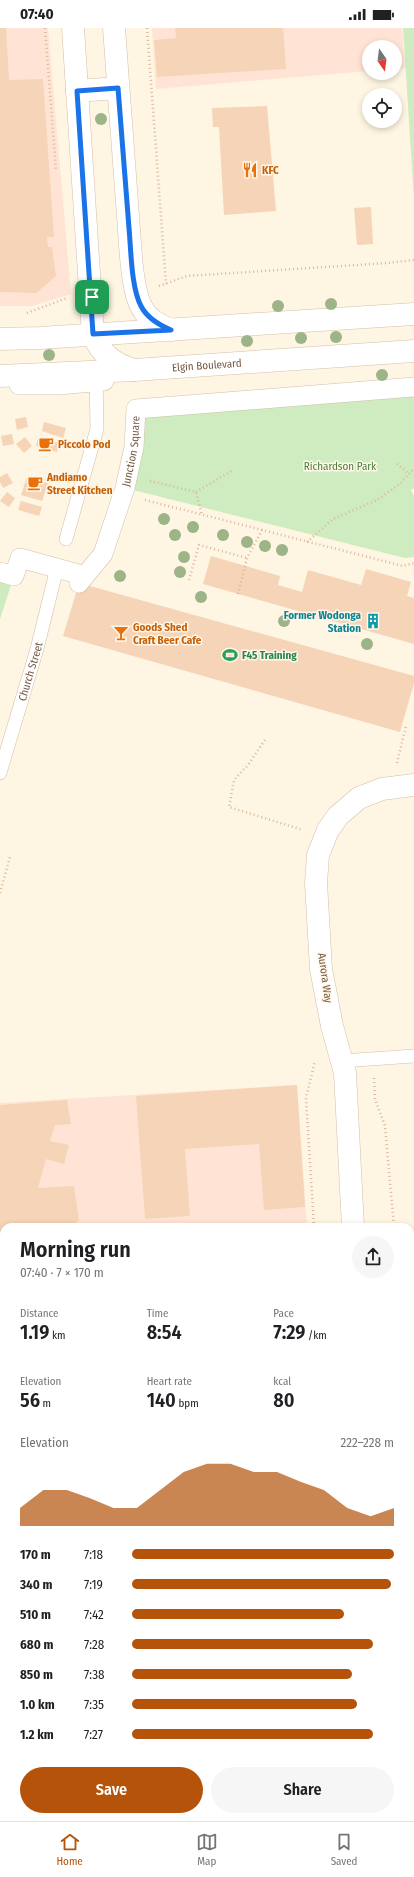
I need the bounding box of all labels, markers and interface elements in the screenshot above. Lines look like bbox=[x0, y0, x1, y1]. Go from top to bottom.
text: 07:40 bbox=[20, 5, 54, 23]
north arrow bbox=[362, 40, 402, 80]
map controls bbox=[362, 40, 402, 128]
button: locate bbox=[362, 88, 402, 128]
restaurant icon: KFC bbox=[241, 161, 259, 179]
place label: KFC bbox=[262, 164, 279, 177]
pin bbox=[75, 280, 109, 314]
icon: arrive bbox=[81, 286, 103, 308]
street label: Elgin Boulevard bbox=[171, 356, 242, 374]
street label: Junction Square bbox=[119, 416, 142, 488]
cafe icon: Piccolo Pod bbox=[37, 435, 55, 453]
place label: Piccolo Pod bbox=[58, 438, 111, 451]
park label: Richardson Park bbox=[304, 460, 377, 473]
place label: Andiamo Street Kitchen bbox=[46, 471, 113, 497]
cafe icon: Andiamo Street Kitchen bbox=[26, 474, 44, 492]
place label: Former Wodonga Station bbox=[284, 609, 362, 635]
building icon: Former Wodonga Station bbox=[364, 612, 382, 630]
place label: Goods Shed Craft Beer Cafe bbox=[133, 621, 202, 647]
bar icon: Goods Shed Craft Beer Cafe bbox=[112, 624, 130, 642]
street label: Church Street bbox=[15, 640, 45, 702]
sports icon: F45 Training bbox=[221, 646, 239, 664]
place label: F45 Training bbox=[242, 649, 297, 662]
street label: Aurora Way bbox=[315, 952, 335, 1004]
text: Morning run bbox=[20, 1236, 131, 1263]
button: share bbox=[352, 1236, 394, 1278]
text: 07:40 · 7 × 170 m bbox=[20, 1265, 104, 1280]
text: Distance bbox=[20, 1307, 59, 1320]
text: Time bbox=[147, 1307, 168, 1320]
text: Pace bbox=[273, 1307, 294, 1320]
text: 1.19 bbox=[20, 1320, 49, 1344]
text: 8:54 bbox=[147, 1320, 182, 1344]
text: 7:29 bbox=[273, 1320, 306, 1344]
text: km bbox=[49, 1329, 66, 1342]
text: /km bbox=[306, 1329, 327, 1342]
text: Elevation bbox=[20, 1375, 61, 1388]
text: Heart rate bbox=[147, 1375, 192, 1388]
text: kcal bbox=[273, 1375, 291, 1388]
text: 56 bbox=[20, 1388, 40, 1412]
text: 140 bbox=[147, 1388, 176, 1412]
text: 80 bbox=[273, 1388, 295, 1412]
text: m bbox=[40, 1397, 51, 1410]
text: bpm bbox=[176, 1397, 199, 1410]
text: Elevation bbox=[20, 1435, 69, 1450]
text: 222–228 m bbox=[340, 1435, 394, 1450]
text: 170 m bbox=[20, 1547, 51, 1562]
text: 7:18 bbox=[84, 1547, 103, 1562]
text: 340 m bbox=[20, 1577, 53, 1592]
text: 7:19 bbox=[84, 1577, 103, 1592]
text: 510 m bbox=[20, 1607, 51, 1622]
text: 7:42 bbox=[84, 1607, 104, 1622]
text: 680 m bbox=[20, 1637, 53, 1652]
text: 7:28 bbox=[84, 1637, 104, 1652]
text: 850 m bbox=[20, 1667, 53, 1682]
text: 7:38 bbox=[84, 1667, 105, 1682]
text: 1.0 km bbox=[20, 1697, 55, 1712]
text: 7:35 bbox=[84, 1697, 104, 1712]
text: 1.2 km bbox=[20, 1727, 54, 1742]
text: 7:27 bbox=[84, 1727, 103, 1742]
button: Save bbox=[20, 1767, 203, 1813]
button: Share bbox=[211, 1767, 394, 1813]
tab: Home bbox=[56, 1831, 83, 1868]
tab: Map bbox=[196, 1831, 218, 1868]
tab: Saved bbox=[331, 1831, 358, 1868]

